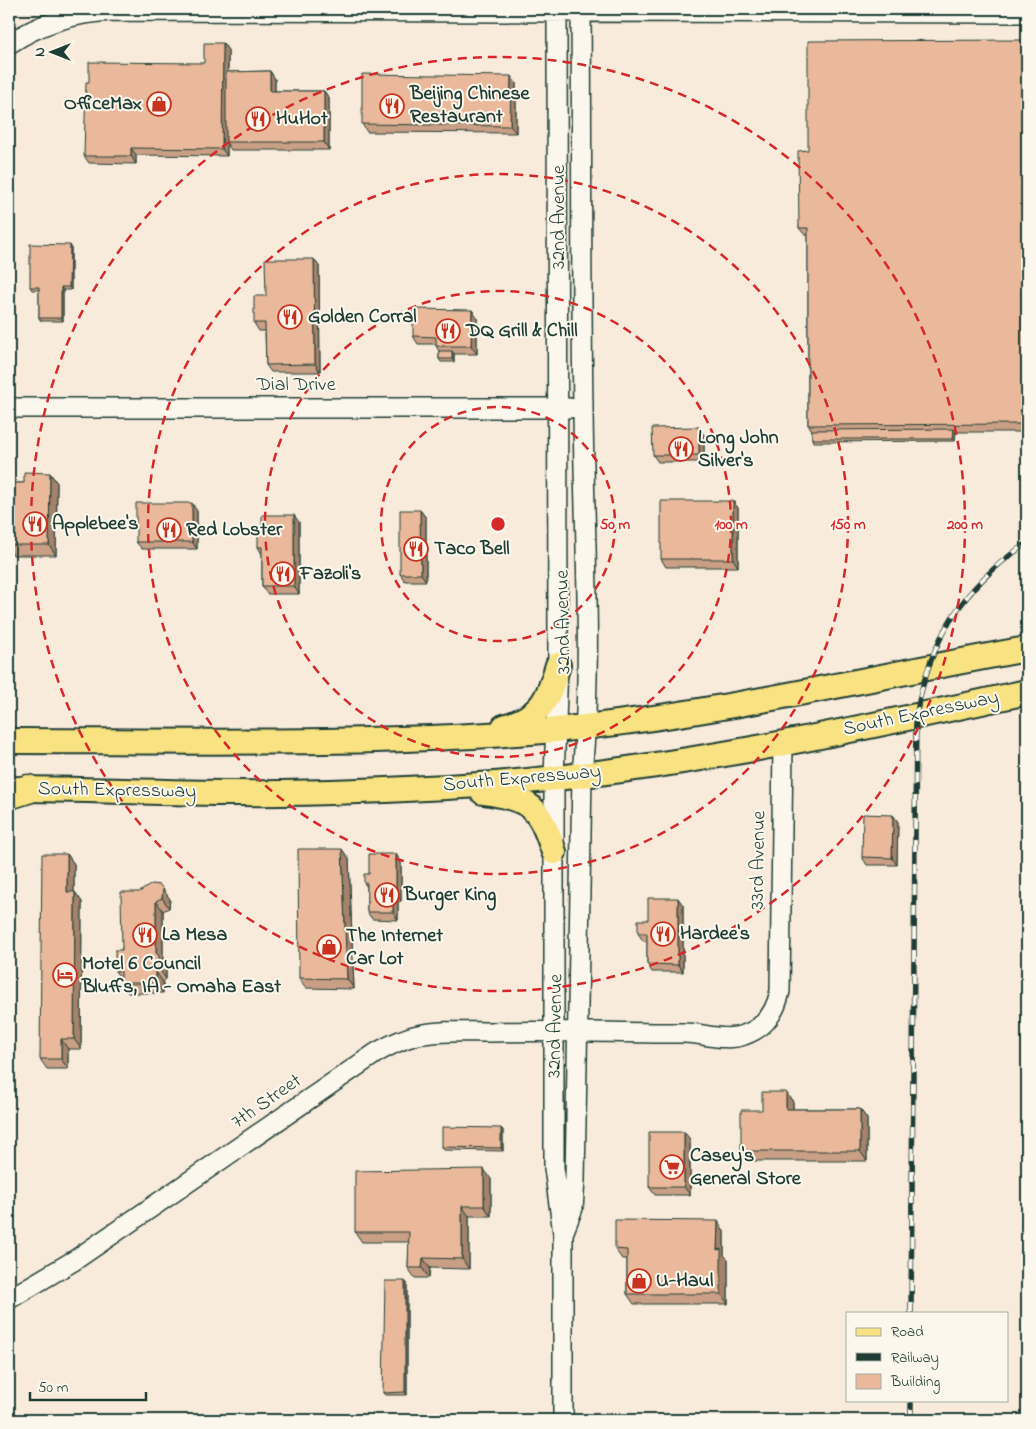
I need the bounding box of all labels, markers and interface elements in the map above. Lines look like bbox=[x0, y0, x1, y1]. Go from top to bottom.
north arrow bbox=[28, 28, 78, 78]
text: N bbox=[30, 47, 51, 57]
place label: Beijing Chinese Restaurant bbox=[409, 80, 531, 132]
place label: OfficeMax bbox=[64, 90, 142, 119]
shop icon: OfficeMax bbox=[146, 91, 172, 117]
restaurant icon: Beijing Chinese Restaurant bbox=[379, 93, 405, 119]
place label: HuHot bbox=[276, 105, 328, 134]
restaurant icon: HuHot bbox=[245, 106, 271, 132]
street label: 32nd Avenue bbox=[545, 165, 574, 269]
place label: Golden Corral bbox=[308, 303, 417, 332]
restaurant icon: Golden Corral bbox=[277, 304, 303, 330]
place label: DQ Grill & Chill bbox=[465, 317, 578, 346]
restaurant icon: DQ Grill & Chill bbox=[435, 318, 461, 344]
street label: Dial Drive bbox=[255, 371, 336, 400]
place label: Long John Silver's bbox=[698, 424, 779, 476]
restaurant icon: Long John Silver's bbox=[668, 436, 694, 462]
place label: Applebee's bbox=[52, 510, 139, 539]
restaurant icon: Applebee's bbox=[22, 511, 48, 537]
text: 50 m bbox=[600, 514, 631, 536]
text: 100 m bbox=[714, 514, 748, 536]
text: 150 m bbox=[830, 514, 866, 536]
text: 200 m bbox=[946, 514, 983, 536]
centre of rings bbox=[489, 515, 507, 533]
place label: Red Lobster bbox=[186, 516, 283, 545]
restaurant icon: Red Lobster bbox=[156, 517, 182, 543]
place label: Taco Bell bbox=[434, 535, 510, 564]
restaurant icon: Taco Bell bbox=[403, 536, 429, 562]
place label: Fazoli's bbox=[299, 560, 361, 589]
restaurant icon: Fazoli's bbox=[270, 561, 296, 587]
street label: 32nd Avenue bbox=[549, 570, 579, 674]
street label: South Expressway bbox=[841, 683, 1001, 745]
street label: South Expressway bbox=[442, 758, 602, 800]
street label: South Expressway bbox=[38, 775, 196, 807]
street label: 33rd Avenue bbox=[744, 810, 774, 910]
place label: Burger King bbox=[403, 881, 496, 911]
restaurant icon: Burger King bbox=[374, 882, 400, 908]
place label: Hardee's bbox=[680, 920, 750, 949]
place label: La Mesa bbox=[162, 921, 227, 950]
restaurant icon: Hardee's bbox=[650, 921, 676, 947]
restaurant icon: La Mesa bbox=[132, 922, 158, 948]
place label: The Internet Car Lot bbox=[346, 922, 443, 974]
shop icon: The Internet Car Lot bbox=[316, 934, 342, 960]
place label: Motel 6 Council Bluffs, IA - Omaha East bbox=[81, 950, 281, 1002]
hotel icon: Motel 6 Council Bluffs, IA - Omaha East bbox=[52, 962, 78, 988]
street label: 32nd Avenue bbox=[541, 974, 571, 1078]
street label: 7th Street bbox=[226, 1067, 308, 1137]
place label: Casey's General Store bbox=[690, 1142, 802, 1194]
supermarket icon: Casey's General Store bbox=[659, 1154, 685, 1180]
place label: U-Haul bbox=[656, 1267, 713, 1296]
shop icon: U-Haul bbox=[626, 1268, 652, 1294]
legend bbox=[846, 1312, 1008, 1402]
text: Road bbox=[891, 1321, 924, 1343]
text: Railway bbox=[891, 1347, 939, 1370]
scale bar bbox=[30, 1369, 146, 1401]
text: Building bbox=[890, 1371, 940, 1394]
text: 50 m bbox=[38, 1377, 69, 1399]

